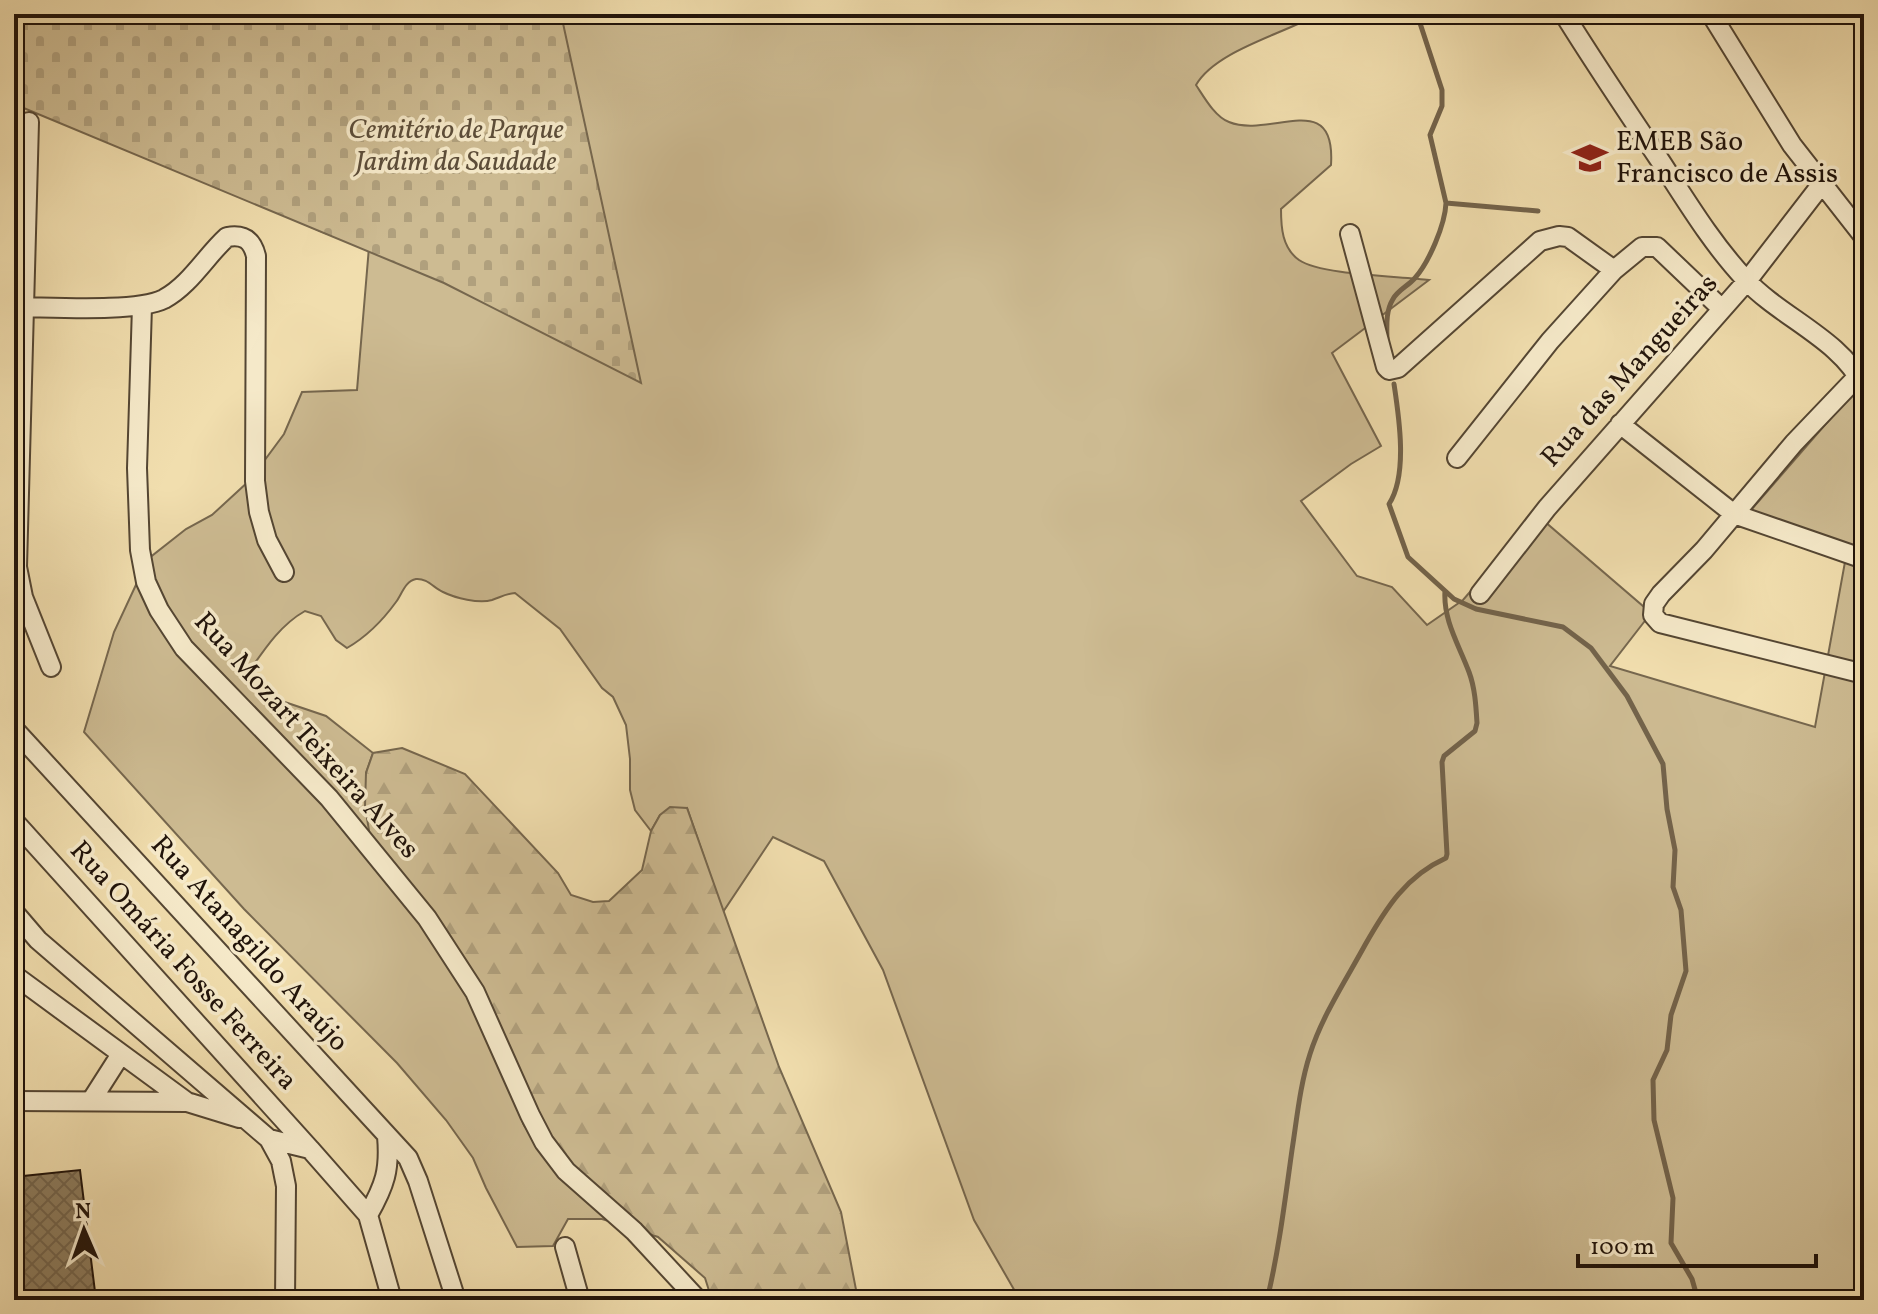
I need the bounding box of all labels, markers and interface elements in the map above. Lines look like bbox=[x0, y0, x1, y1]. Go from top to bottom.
park label: Cemitério de Parque Jardim da Saudade bbox=[348, 111, 564, 182]
place label: EMEB São Francisco de Assis bbox=[1616, 123, 1838, 194]
school or university icon: EMEB São Francisco de Assis bbox=[1571, 139, 1609, 177]
street label: Rua das Mangueiras bbox=[1533, 266, 1727, 476]
street label: Rua Mozart Teixeira Alves bbox=[184, 604, 428, 868]
street label: Rua Atanagildo Araújo bbox=[141, 827, 357, 1061]
street label: Rua Omária Fosse Ferreira bbox=[60, 833, 306, 1099]
north arrow bbox=[44, 1190, 124, 1270]
text: N bbox=[75, 1197, 92, 1228]
scale bar bbox=[1578, 1218, 1816, 1268]
text: 100 m bbox=[1590, 1231, 1655, 1265]

